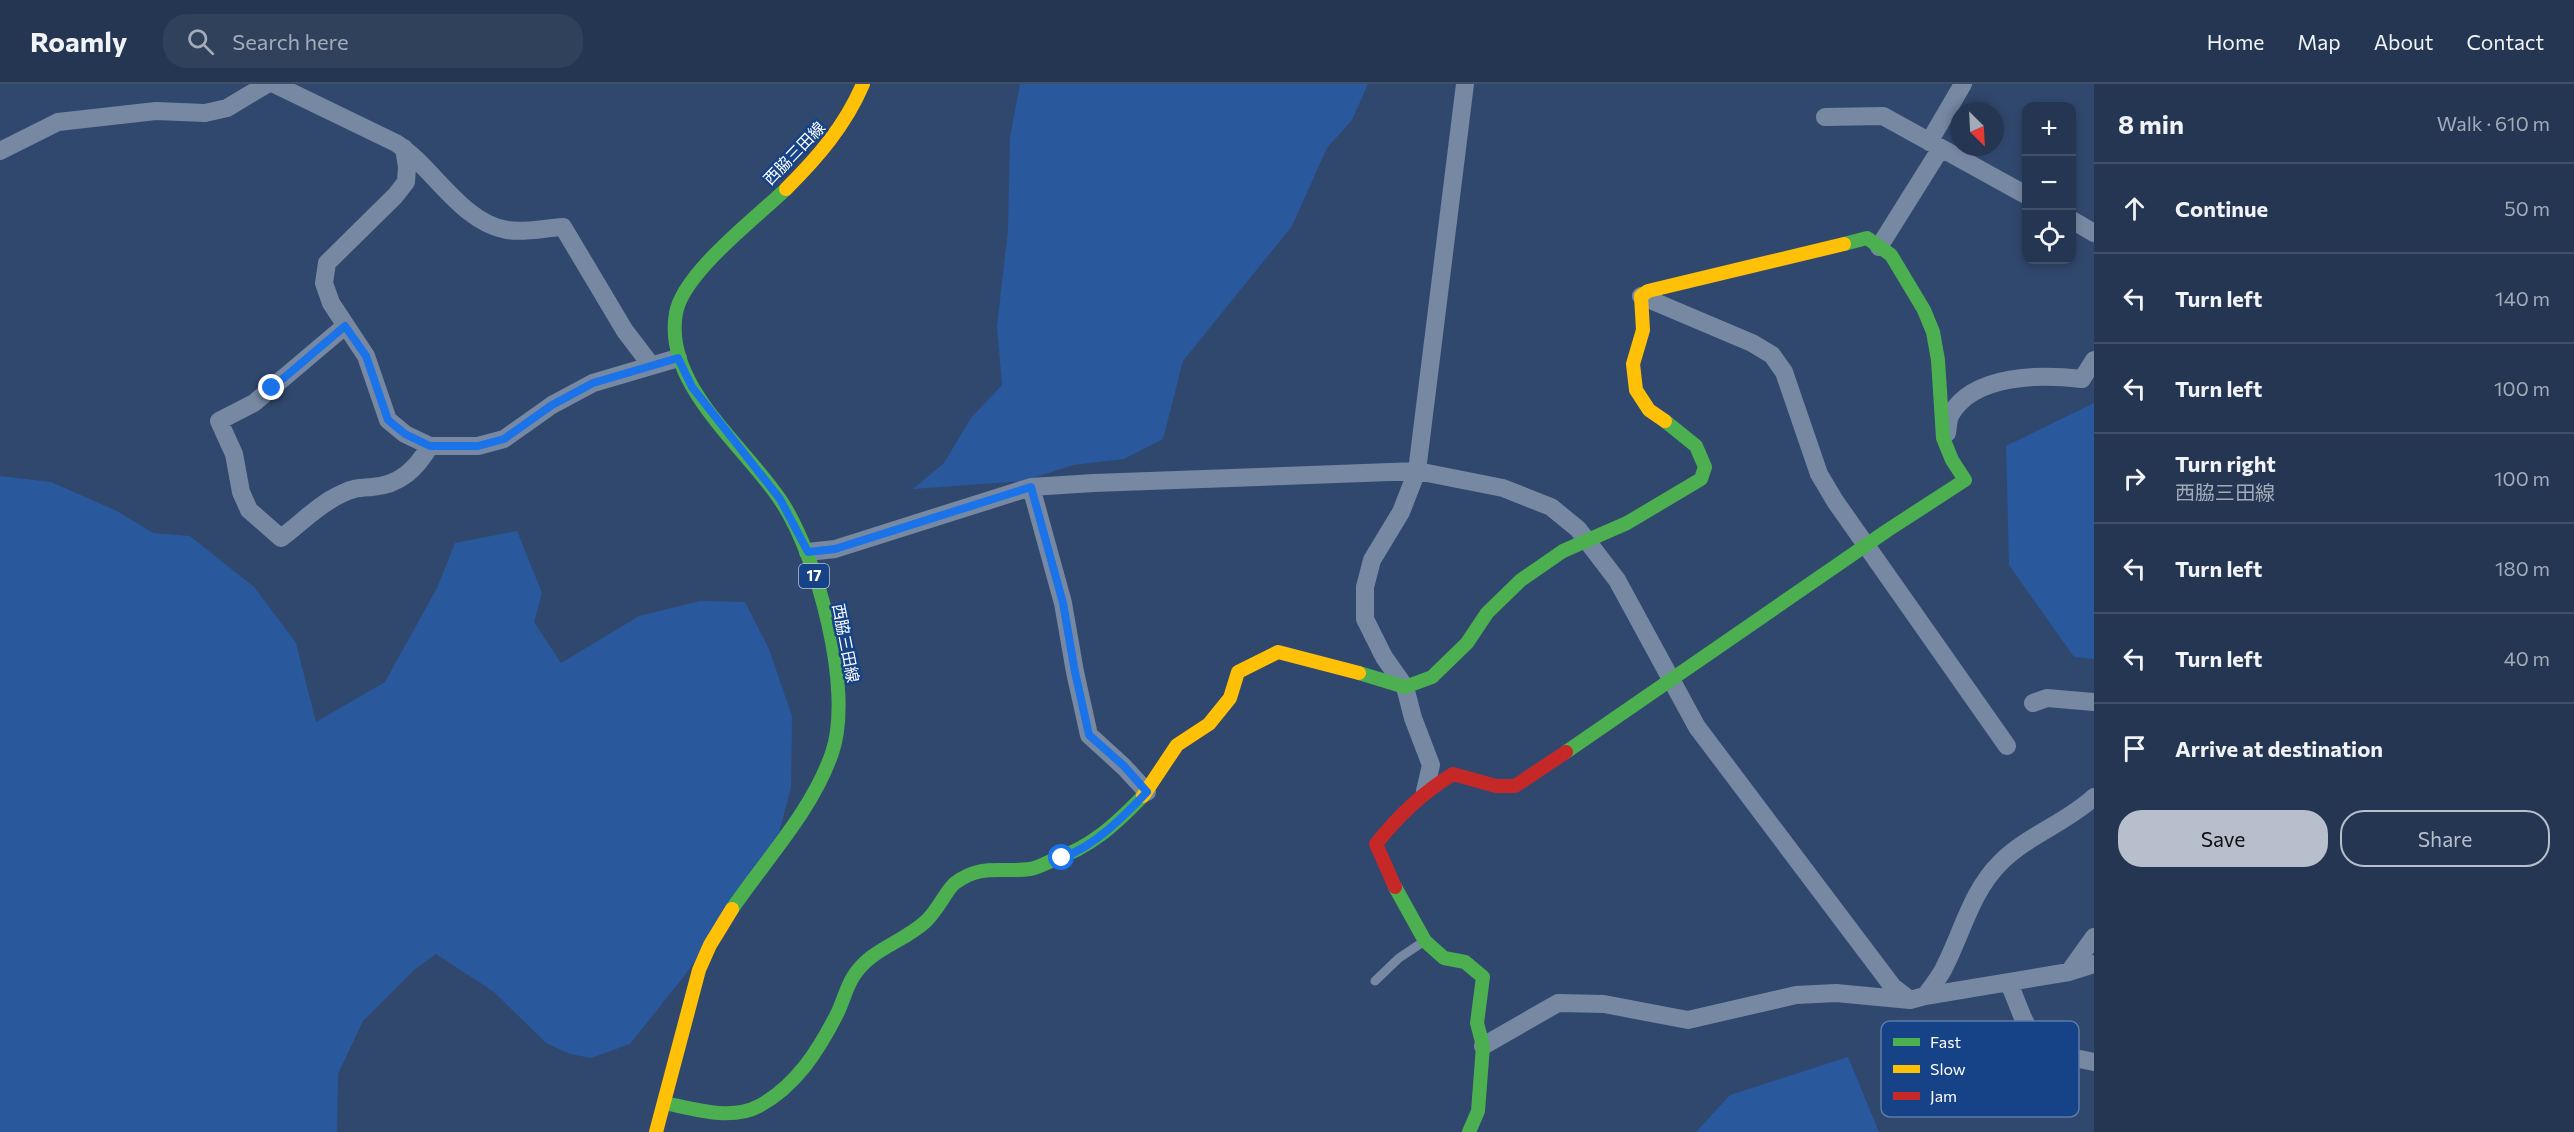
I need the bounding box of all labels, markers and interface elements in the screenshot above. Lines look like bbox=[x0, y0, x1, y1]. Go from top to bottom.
search box bbox=[163, 14, 583, 68]
text: Roamly bbox=[30, 24, 127, 58]
icon: search bbox=[184, 25, 217, 58]
text: Search here bbox=[232, 28, 349, 55]
text: Home bbox=[2207, 29, 2264, 54]
text: Map bbox=[2297, 29, 2341, 54]
text: About bbox=[2374, 29, 2433, 54]
text: Contact bbox=[2466, 29, 2544, 54]
north arrow bbox=[1950, 102, 2004, 156]
map controls bbox=[2022, 102, 2076, 264]
button: + bbox=[2022, 102, 2076, 156]
text: 8 min bbox=[2118, 108, 2184, 139]
text: Walk · 610 m bbox=[2437, 111, 2550, 135]
street label: 西脇三田線 bbox=[759, 117, 828, 188]
button: − bbox=[2022, 156, 2076, 210]
icon: ahead bbox=[2118, 192, 2151, 225]
text: Continue bbox=[2175, 195, 2268, 222]
text: 50 m bbox=[2504, 196, 2550, 220]
button: locate bbox=[2022, 210, 2076, 264]
icon: left bbox=[2118, 282, 2151, 315]
text: Turn left bbox=[2175, 285, 2262, 312]
text: 140 m bbox=[2495, 286, 2550, 310]
icon: left bbox=[2118, 372, 2151, 405]
route end bbox=[258, 374, 284, 400]
text: Turn left bbox=[2175, 375, 2262, 402]
text: 100 m bbox=[2494, 376, 2550, 400]
text: Turn right bbox=[2175, 450, 2276, 477]
icon: right bbox=[2118, 462, 2151, 495]
text: 100 m bbox=[2494, 466, 2550, 490]
text: 西脇三田線 bbox=[2175, 480, 2275, 504]
icon: left bbox=[2118, 552, 2151, 585]
text: Turn left bbox=[2175, 555, 2262, 582]
text: 180 m bbox=[2495, 556, 2550, 580]
road number: 17 bbox=[799, 564, 829, 588]
street label: 西脇三田線 bbox=[830, 602, 863, 684]
icon: left bbox=[2118, 642, 2151, 675]
text: Turn left bbox=[2175, 645, 2262, 672]
text: 40 m bbox=[2504, 646, 2550, 670]
icon: arrive bbox=[2118, 732, 2151, 765]
text: Arrive at destination bbox=[2175, 735, 2383, 762]
button: Save bbox=[2118, 810, 2328, 867]
button: Share bbox=[2340, 810, 2550, 867]
route start bbox=[1048, 844, 1074, 870]
legend bbox=[1881, 1021, 2079, 1117]
text: Fast bbox=[1930, 1032, 1961, 1051]
text: Slow bbox=[1930, 1059, 1966, 1078]
text: Jam bbox=[1930, 1086, 1957, 1105]

